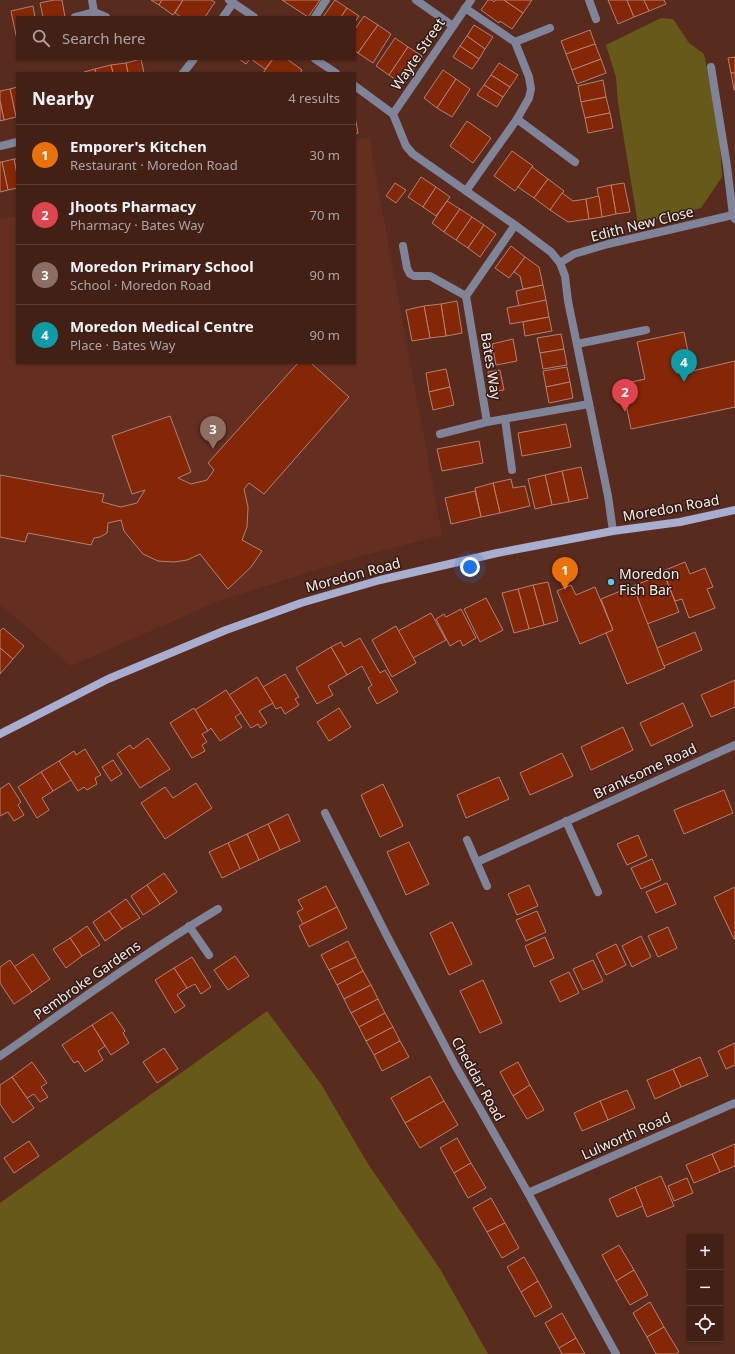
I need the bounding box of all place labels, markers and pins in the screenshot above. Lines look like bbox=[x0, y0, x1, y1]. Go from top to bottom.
pin: 4 bbox=[671, 349, 697, 382]
pin: 2 bbox=[612, 379, 638, 412]
pin: 3 bbox=[200, 416, 226, 449]
pin: 1 bbox=[552, 557, 578, 590]
place label: Moredon Fish Bar bbox=[619, 564, 679, 599]
marker: Moredon Fish Bar bbox=[606, 577, 616, 587]

